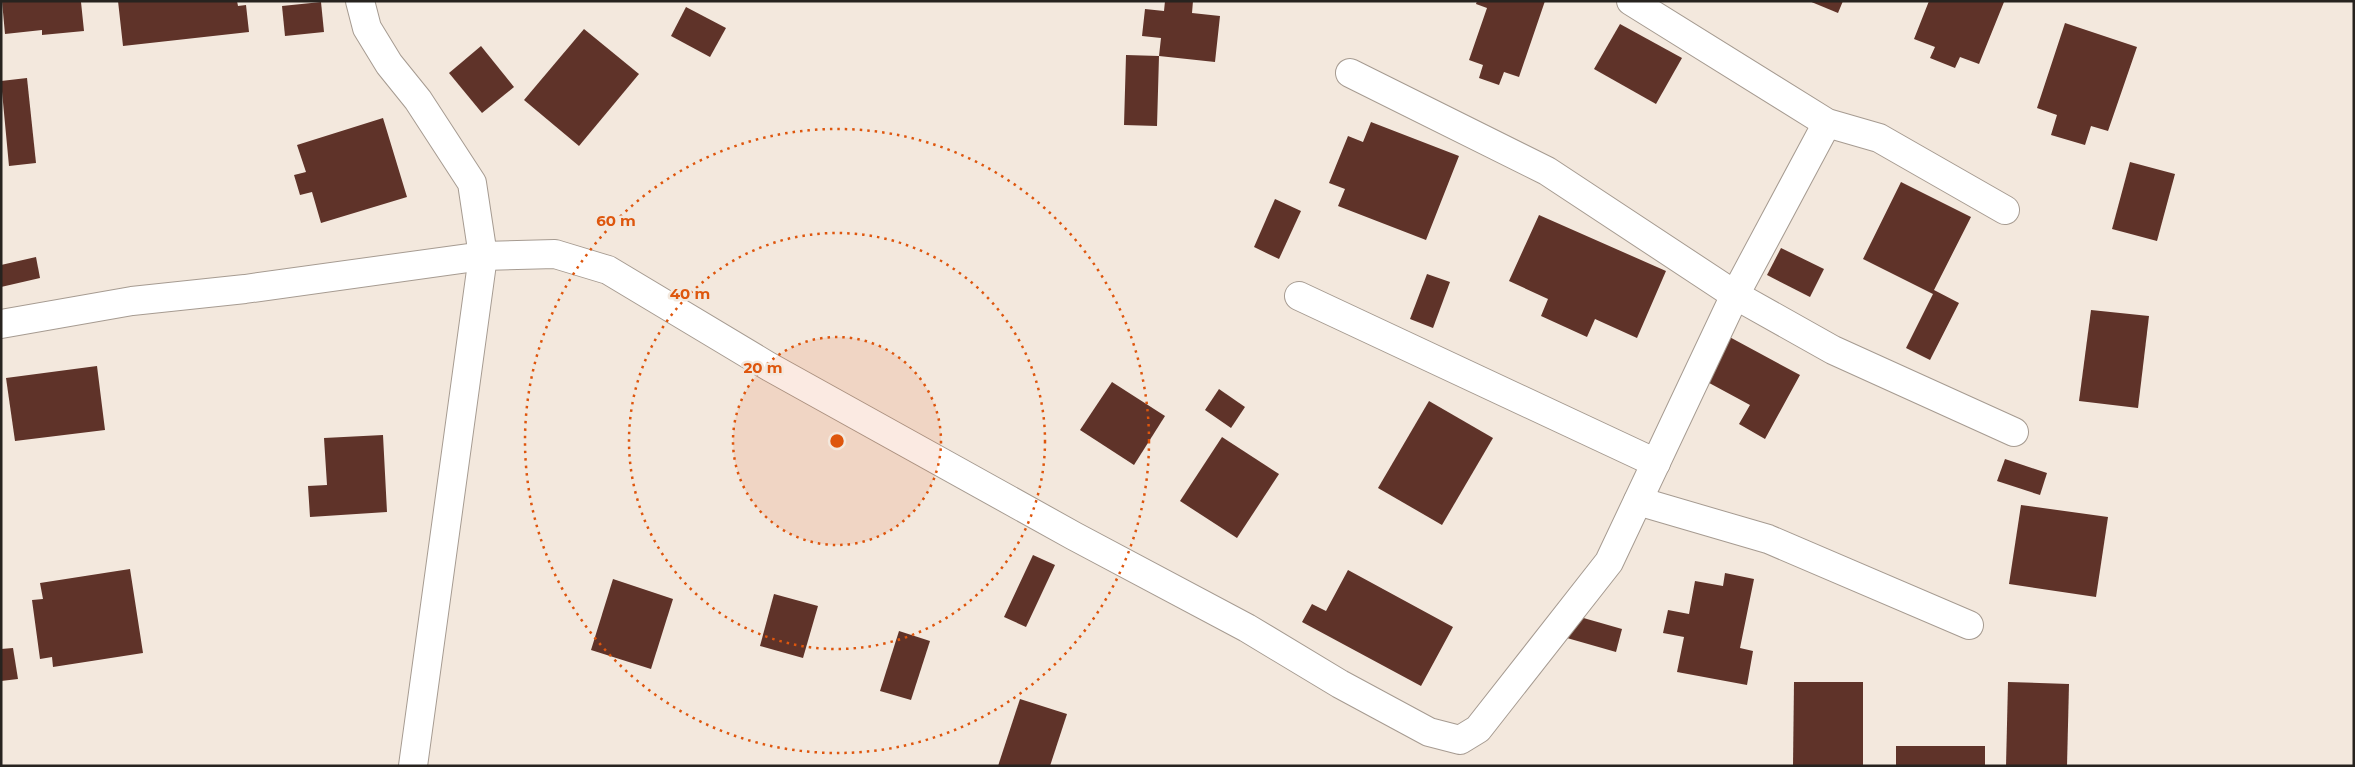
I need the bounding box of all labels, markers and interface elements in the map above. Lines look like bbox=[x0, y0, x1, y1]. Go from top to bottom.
text: 60 m bbox=[596, 211, 636, 230]
text: 40 m bbox=[670, 284, 710, 303]
text: 20 m bbox=[743, 358, 783, 377]
centre of rings bbox=[828, 432, 846, 450]

